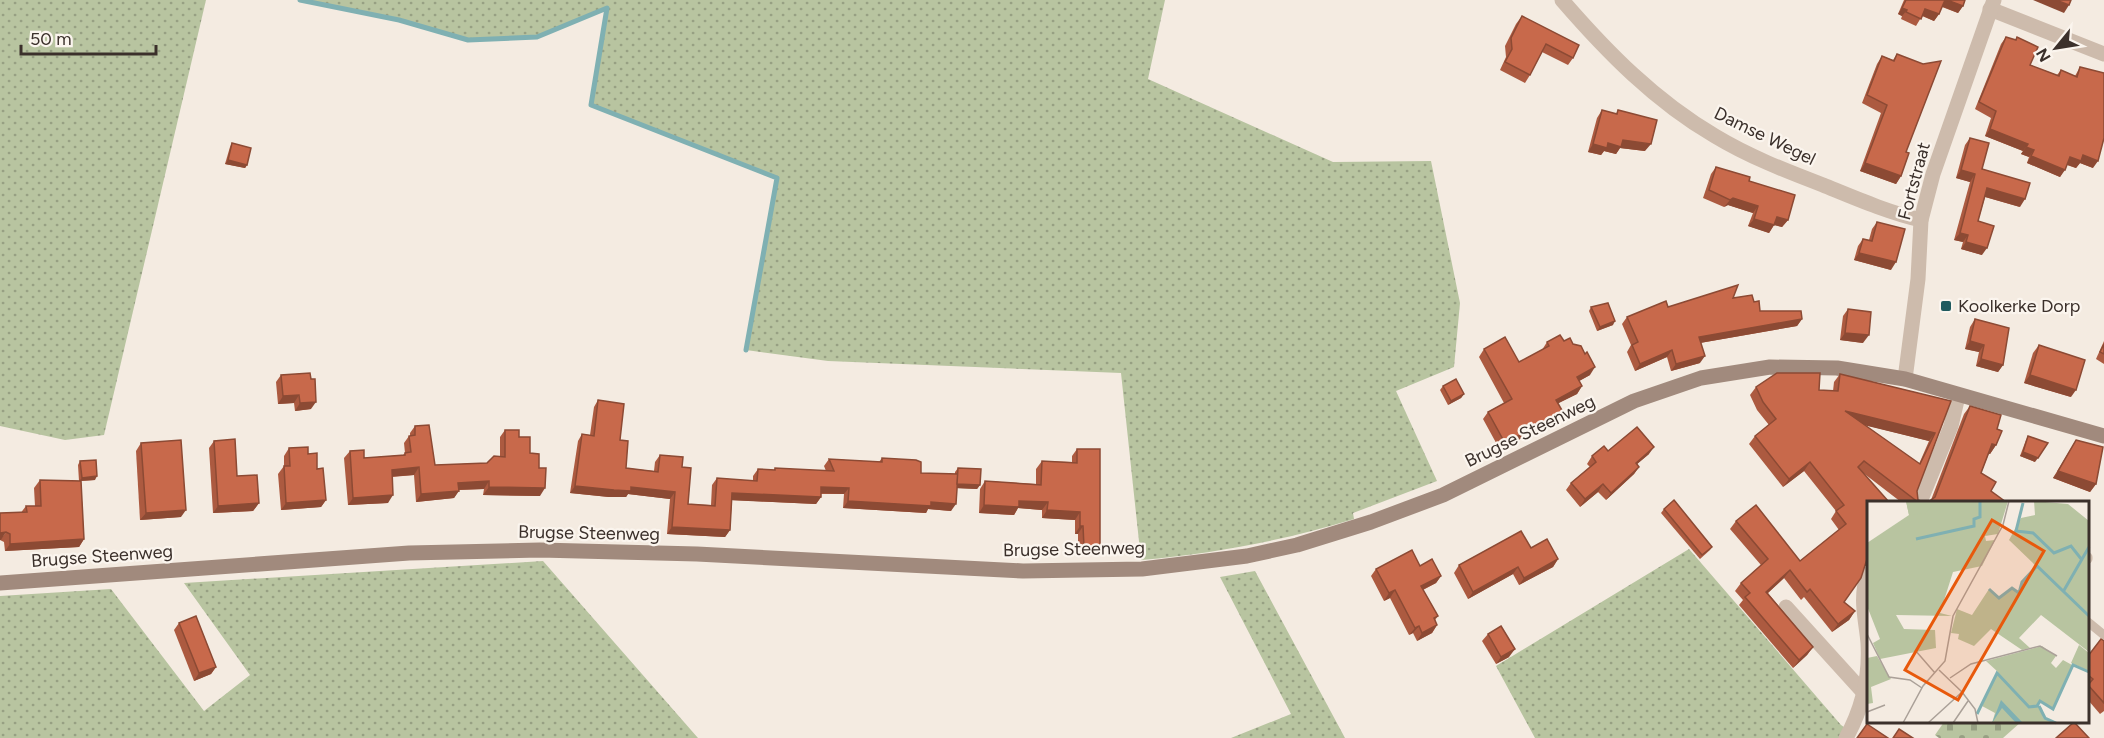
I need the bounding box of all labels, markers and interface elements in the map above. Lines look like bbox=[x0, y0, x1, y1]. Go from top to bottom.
scale bar bbox=[21, 18, 156, 56]
north arrow bbox=[2026, 18, 2086, 78]
text: 50 m bbox=[30, 28, 72, 50]
text: N bbox=[2032, 45, 2055, 65]
street label: Damse Wegel bbox=[1711, 102, 1819, 170]
street label: Fortstraat bbox=[1893, 140, 1935, 222]
place label: Koolkerke Dorp bbox=[1958, 295, 2080, 317]
marker: Koolkerke Dorp bbox=[1939, 299, 1953, 313]
street label: Brugse Steenweg bbox=[1461, 390, 1599, 472]
inset map bbox=[1867, 501, 2089, 723]
street label: Brugse Steenweg bbox=[518, 521, 660, 545]
street label: Brugse Steenweg bbox=[1003, 537, 1145, 561]
street label: Brugse Steenweg bbox=[30, 540, 174, 572]

